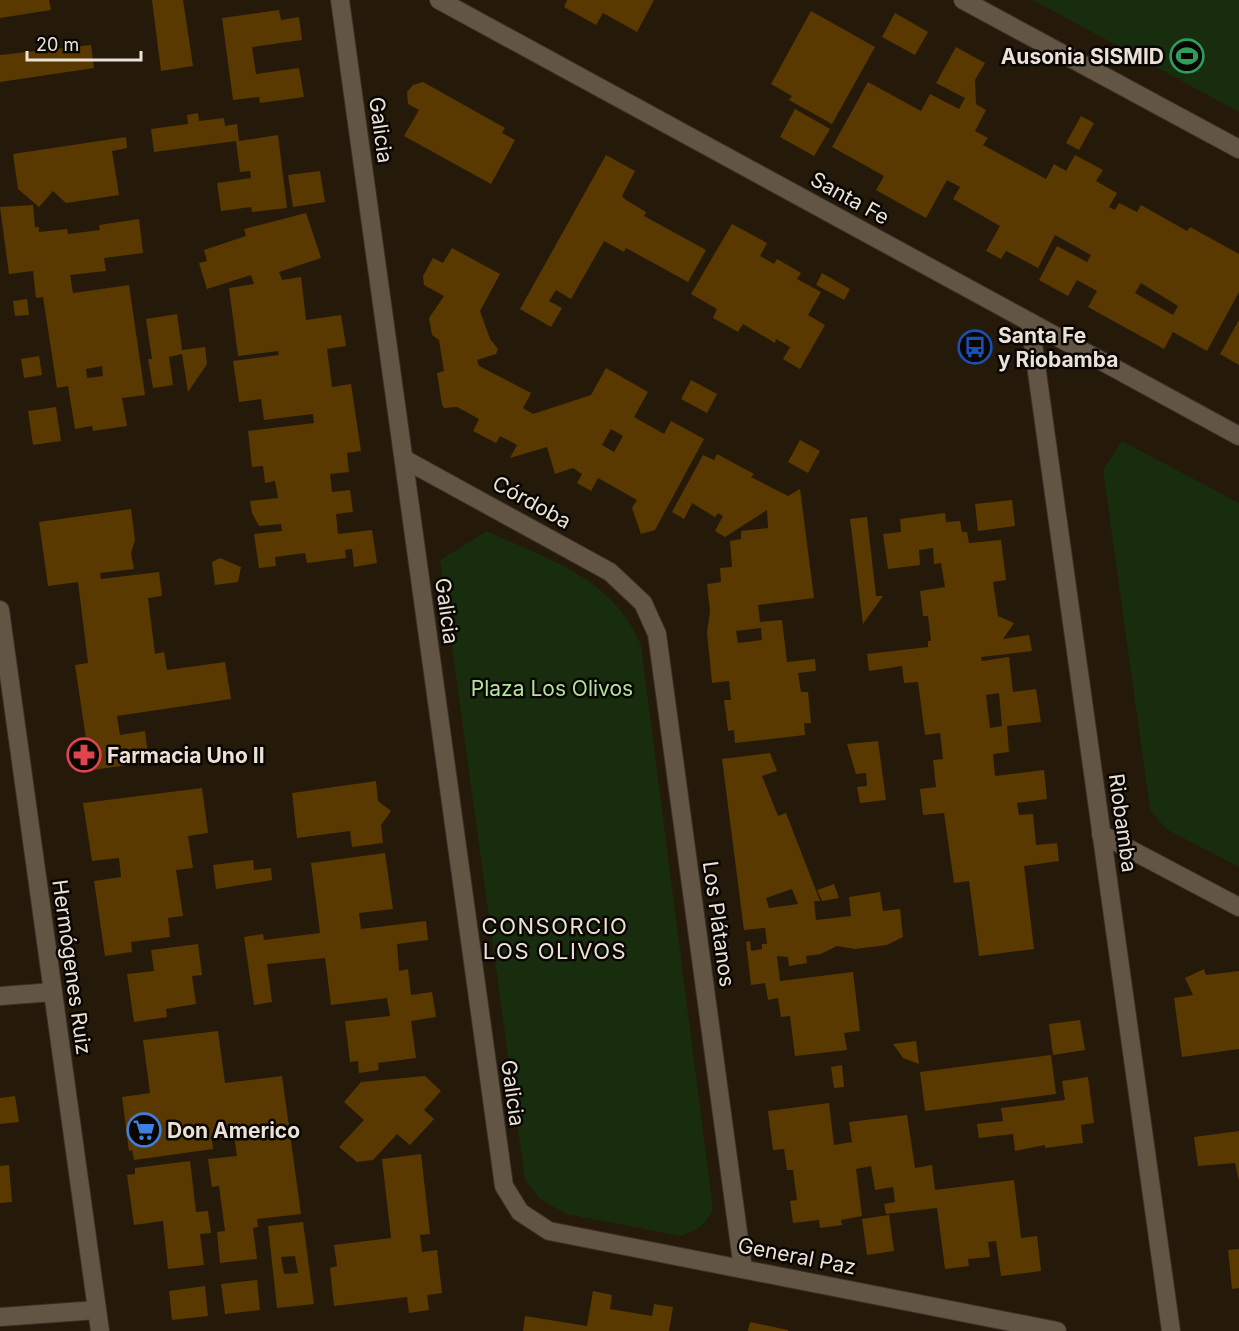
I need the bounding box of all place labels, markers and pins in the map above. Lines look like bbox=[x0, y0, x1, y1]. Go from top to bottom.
sports icon: Ausonia SISMID bbox=[1169, 38, 1205, 74]
place label: Ausonia SISMID bbox=[1001, 44, 1164, 69]
place label: Santa Fe y Riobamba bbox=[998, 323, 1118, 372]
bus stop icon: Santa Fe y Riobamba bbox=[957, 329, 993, 365]
pharmacy icon: Farmacia Uno II bbox=[66, 737, 102, 773]
place label: Farmacia Uno II bbox=[107, 743, 265, 768]
supermarket icon: Don Americo bbox=[126, 1112, 162, 1148]
place label: Don Americo bbox=[167, 1118, 300, 1143]

